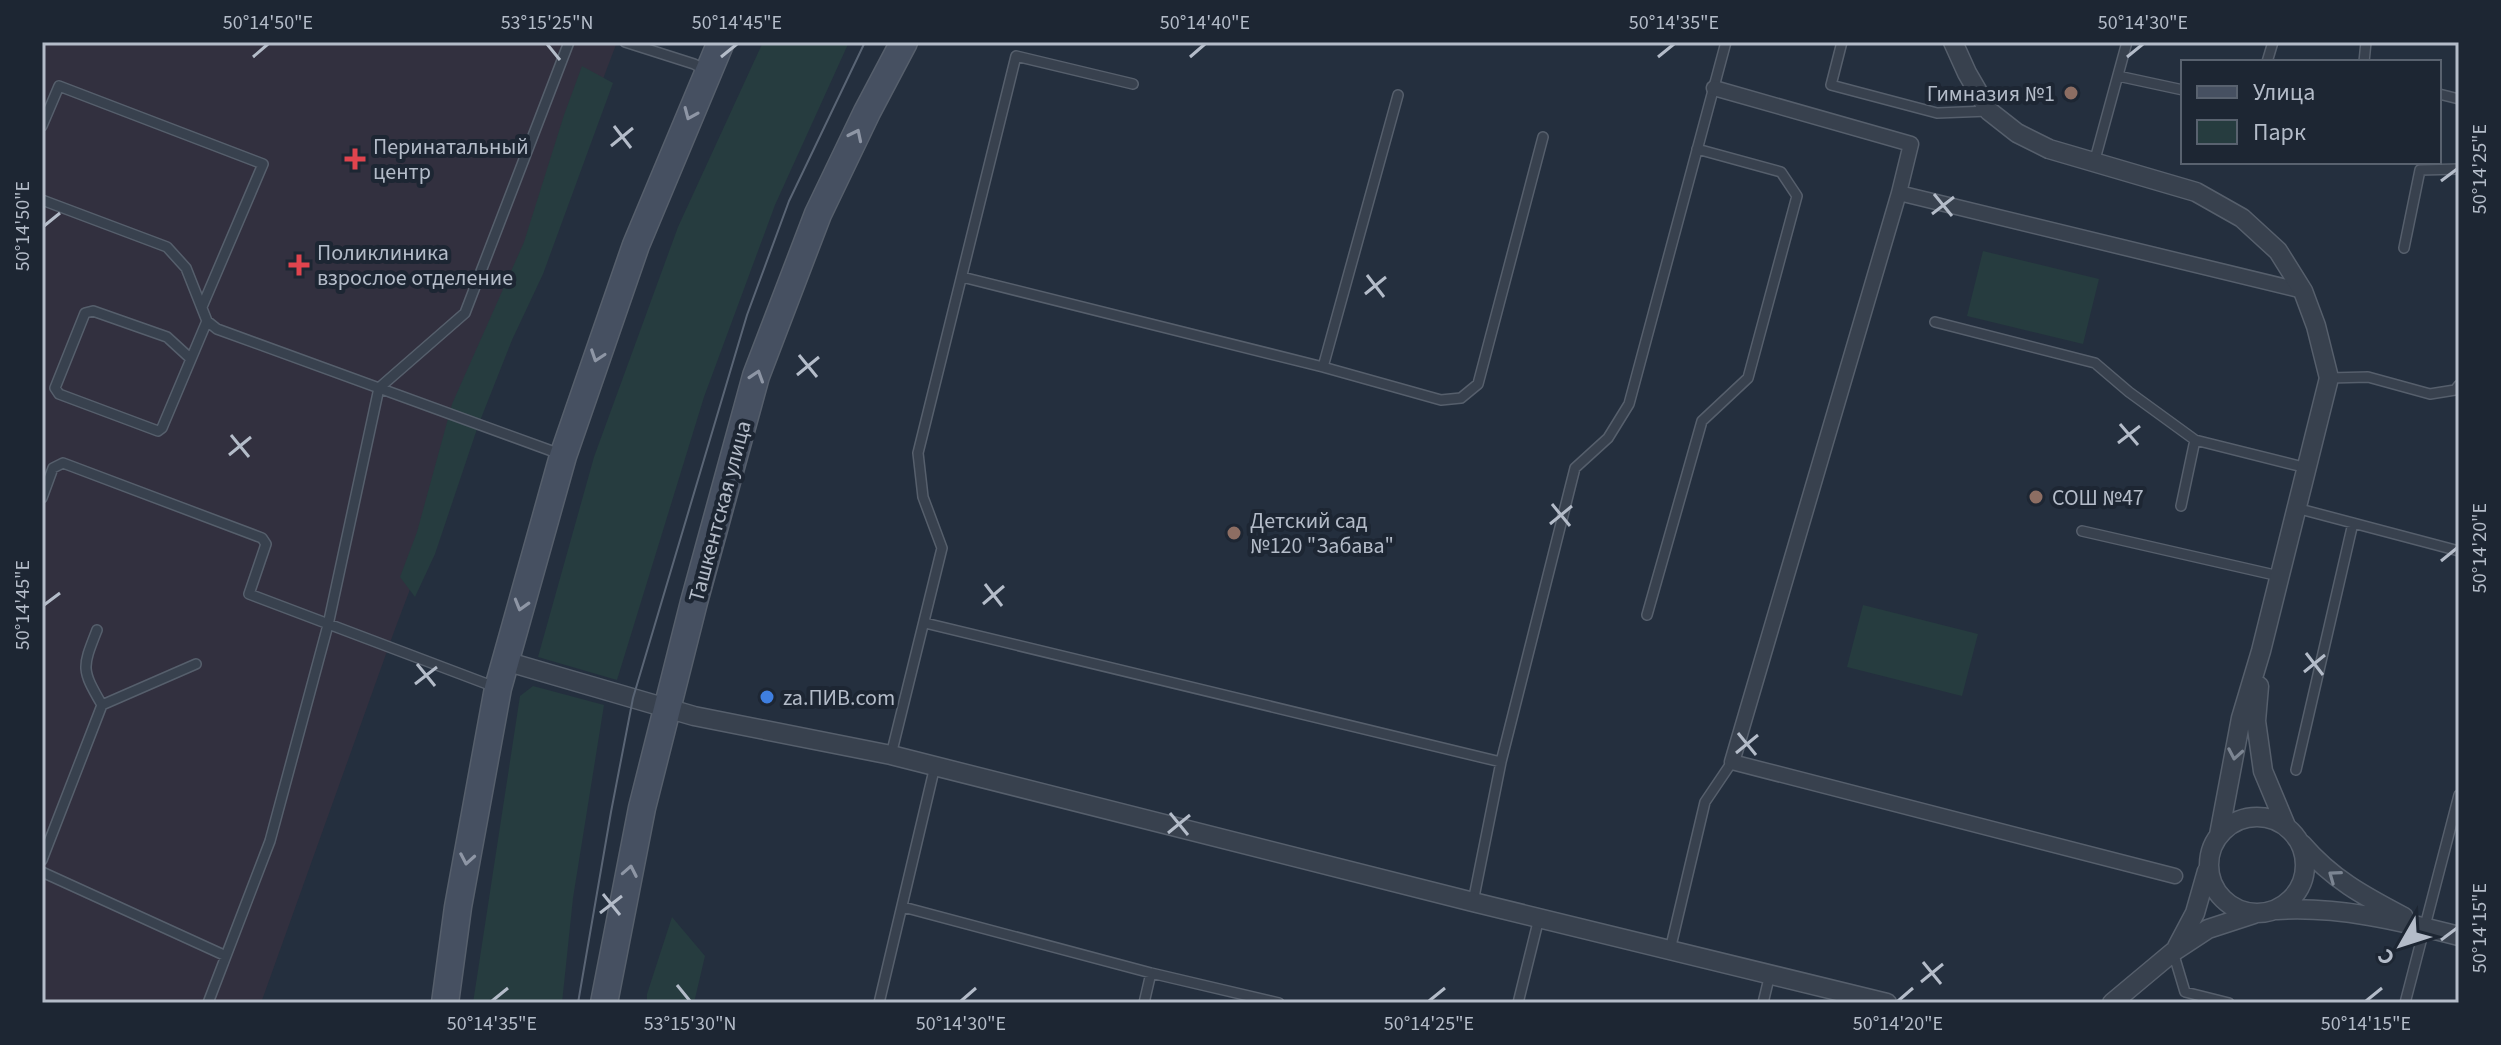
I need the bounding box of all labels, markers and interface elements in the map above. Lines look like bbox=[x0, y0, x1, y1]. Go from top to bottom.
text: 50°14'50"E bbox=[223, 9, 313, 37]
text: 53°15'25"N bbox=[501, 9, 593, 37]
text: 50°14'45"E bbox=[692, 9, 782, 37]
text: 50°14'40"E bbox=[1160, 9, 1250, 37]
text: 50°14'35"E bbox=[1629, 9, 1719, 37]
text: 50°14'30"E bbox=[2098, 9, 2188, 37]
legend bbox=[2181, 60, 2441, 164]
text: Улица bbox=[2253, 75, 2315, 110]
place label: Гимназия №1 bbox=[1927, 78, 2055, 110]
marker: Гимназия №1 bbox=[2062, 84, 2080, 102]
one-way arrow bbox=[684, 106, 700, 120]
text: Парк bbox=[2253, 115, 2306, 150]
text: 50°14'25"E bbox=[2466, 124, 2494, 214]
one-way arrow bbox=[846, 129, 862, 144]
place label: Перинатальный центр bbox=[373, 131, 529, 188]
marker: Перинатальный центр bbox=[344, 148, 366, 170]
text: 50°14'50"E bbox=[9, 181, 37, 271]
place label: Поликлиника взрослое отделение bbox=[317, 237, 513, 294]
marker: Поликлиника взрослое отделение bbox=[288, 254, 310, 276]
one-way arrow bbox=[591, 348, 607, 362]
one-way arrow bbox=[747, 369, 763, 383]
street label: Ташкентская улица bbox=[680, 417, 760, 606]
place label: СОШ №47 bbox=[2052, 482, 2144, 514]
marker: СОШ №47 bbox=[2027, 488, 2045, 506]
text: 50°14'20"E bbox=[2466, 503, 2494, 593]
place label: Детский сад №120 "Забава" bbox=[1250, 505, 1394, 562]
marker: Детский сад №120 "Забава" bbox=[1225, 524, 1243, 542]
text: 50°14'45"E bbox=[9, 560, 37, 650]
one-way arrow bbox=[514, 597, 530, 611]
place label: za.ПИВ.com bbox=[783, 682, 895, 714]
marker: za.ПИВ.com bbox=[758, 688, 776, 706]
one-way arrow bbox=[2227, 747, 2244, 760]
one-way arrow bbox=[459, 852, 476, 866]
one-way arrow bbox=[621, 865, 638, 879]
one-way arrow bbox=[2329, 871, 2343, 886]
text: 50°14'15"E bbox=[2466, 883, 2494, 973]
north arrow bbox=[2361, 905, 2441, 985]
text: С bbox=[2370, 942, 2403, 972]
text: 50°14'35"E bbox=[447, 1010, 537, 1038]
text: 53°15'30"N bbox=[644, 1010, 736, 1038]
text: 50°14'30"E bbox=[916, 1010, 1006, 1038]
text: 50°14'25"E bbox=[1384, 1010, 1474, 1038]
text: 50°14'20"E bbox=[1853, 1010, 1943, 1038]
text: 50°14'15"E bbox=[2321, 1010, 2411, 1038]

